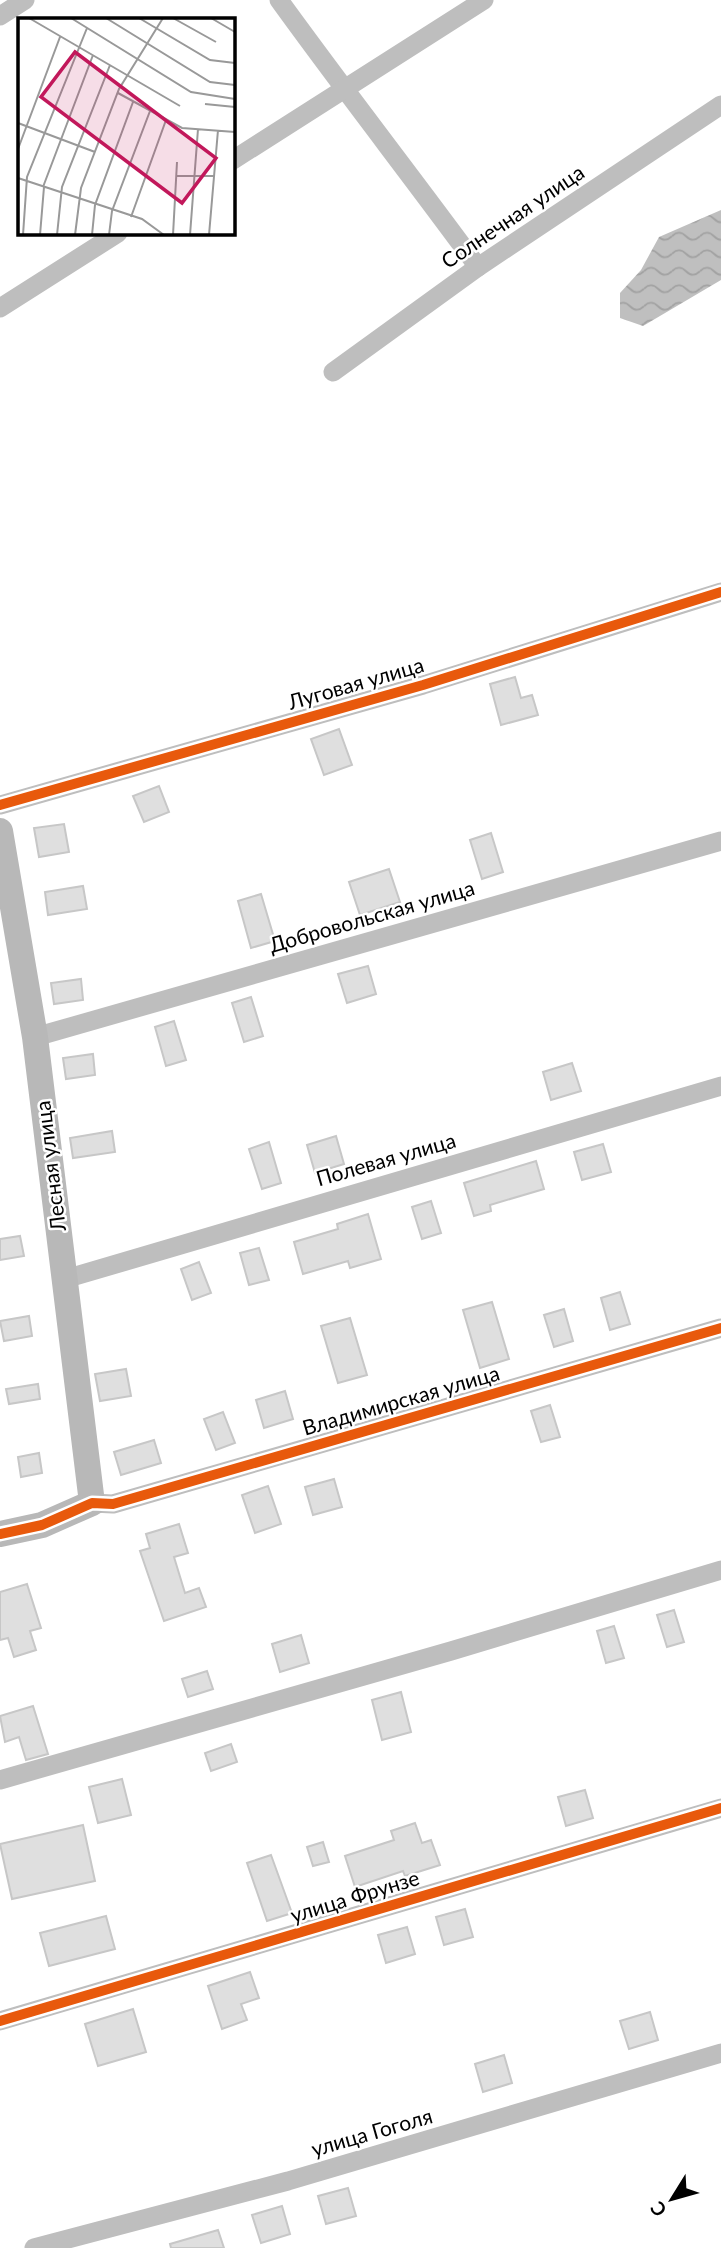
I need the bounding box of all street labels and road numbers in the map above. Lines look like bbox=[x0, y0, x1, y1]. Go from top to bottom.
street label: Солнечная улица bbox=[436, 159, 588, 273]
street label: Луговая улица bbox=[284, 651, 426, 714]
street label: Добровольская улица bbox=[266, 874, 477, 957]
street label: Лесная улица bbox=[29, 1099, 70, 1234]
street label: Полевая улица bbox=[313, 1127, 458, 1190]
street label: Владимирская улица bbox=[299, 1359, 502, 1440]
street label: улица Фрунзе bbox=[287, 1864, 422, 1927]
street label: улица Гоголя bbox=[308, 2102, 435, 2161]

